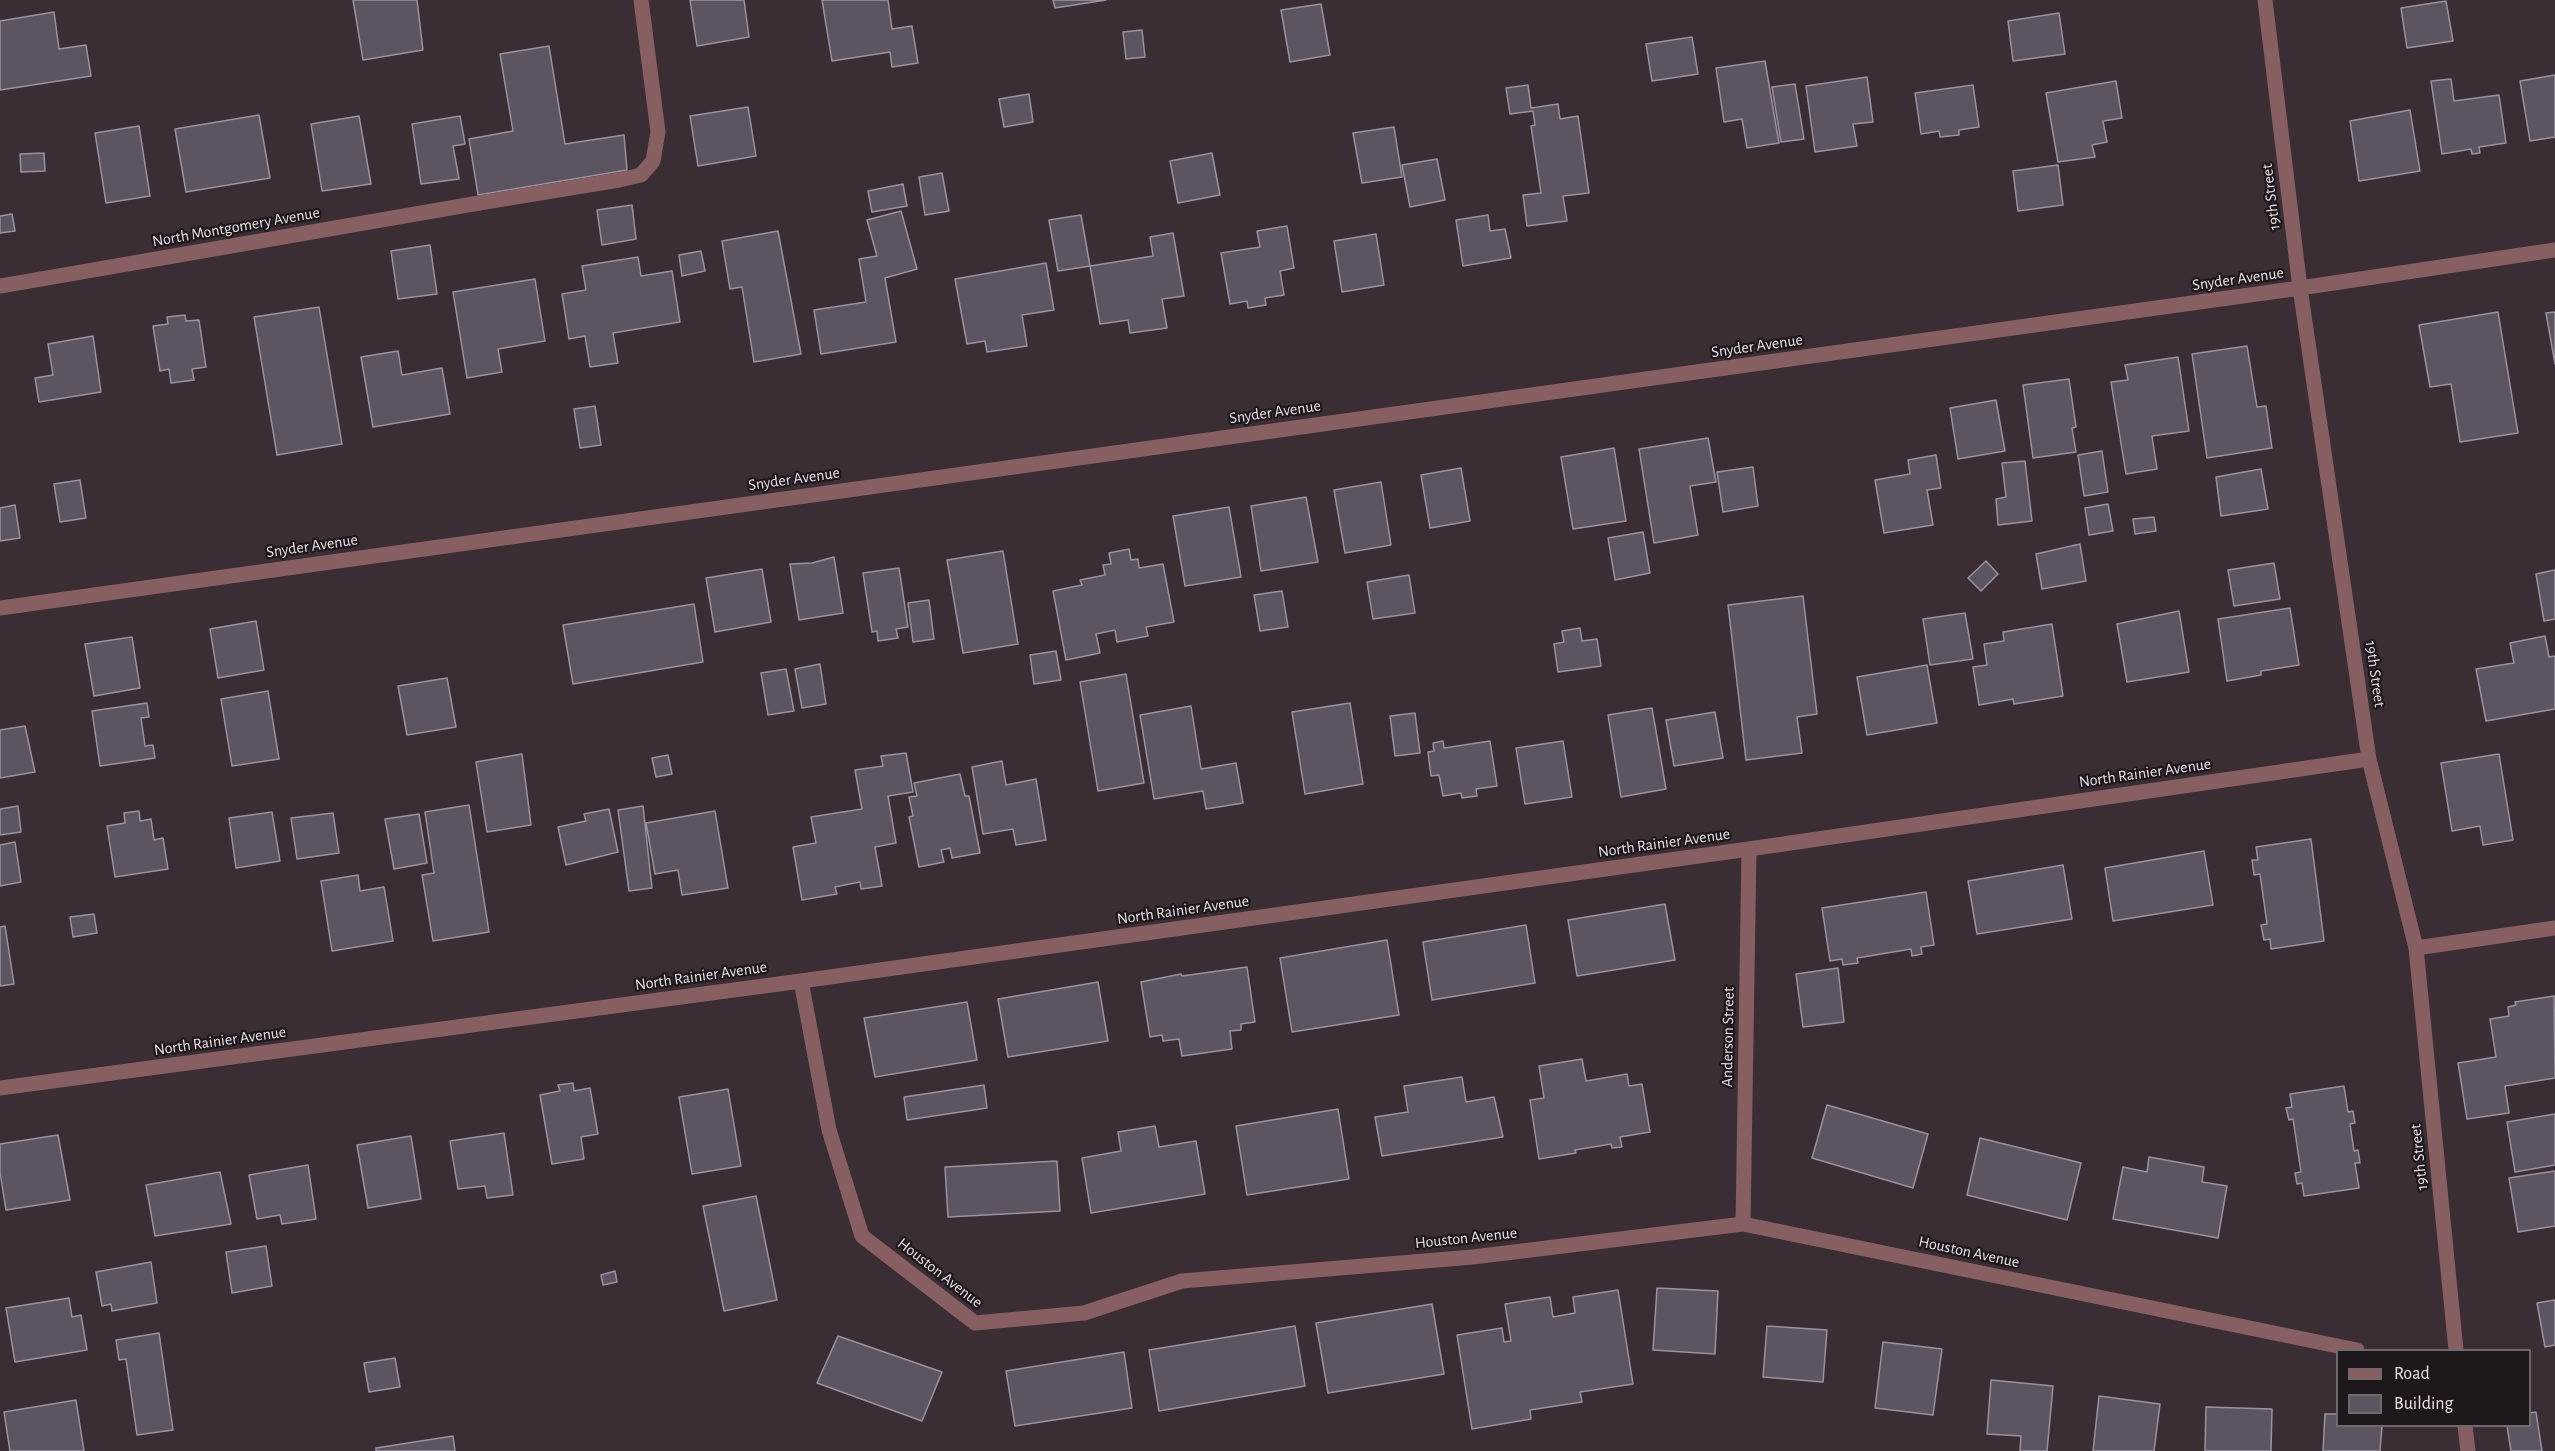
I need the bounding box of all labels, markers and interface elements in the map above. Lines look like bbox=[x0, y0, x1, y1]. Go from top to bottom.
street label: 19th Street bbox=[2257, 163, 2285, 231]
street label: North Montgomery Avenue bbox=[151, 203, 321, 251]
street label: Snyder Avenue bbox=[2191, 263, 2285, 295]
street label: Snyder Avenue bbox=[1710, 330, 1804, 362]
street label: Snyder Avenue bbox=[1228, 396, 1322, 428]
street label: Snyder Avenue bbox=[747, 463, 841, 495]
street label: Snyder Avenue bbox=[265, 530, 359, 562]
street label: 19th Street bbox=[2361, 640, 2389, 708]
street label: North Rainier Avenue bbox=[2078, 754, 2212, 792]
street label: North Rainier Avenue bbox=[1597, 824, 1731, 862]
street label: North Rainier Avenue bbox=[1116, 891, 1250, 929]
street label: North Rainier Avenue bbox=[634, 957, 768, 995]
street label: Anderson Street bbox=[1718, 987, 1738, 1087]
street label: North Rainier Avenue bbox=[153, 1022, 287, 1060]
street label: 19th Street bbox=[2406, 1123, 2432, 1191]
street label: Houston Avenue bbox=[1414, 1223, 1518, 1253]
street label: Houston Avenue bbox=[1917, 1232, 2021, 1272]
street label: Houston Avenue bbox=[894, 1234, 986, 1312]
legend bbox=[2336, 1349, 2531, 1427]
text: Road bbox=[2394, 1365, 2430, 1383]
text: Building bbox=[2394, 1395, 2453, 1413]

